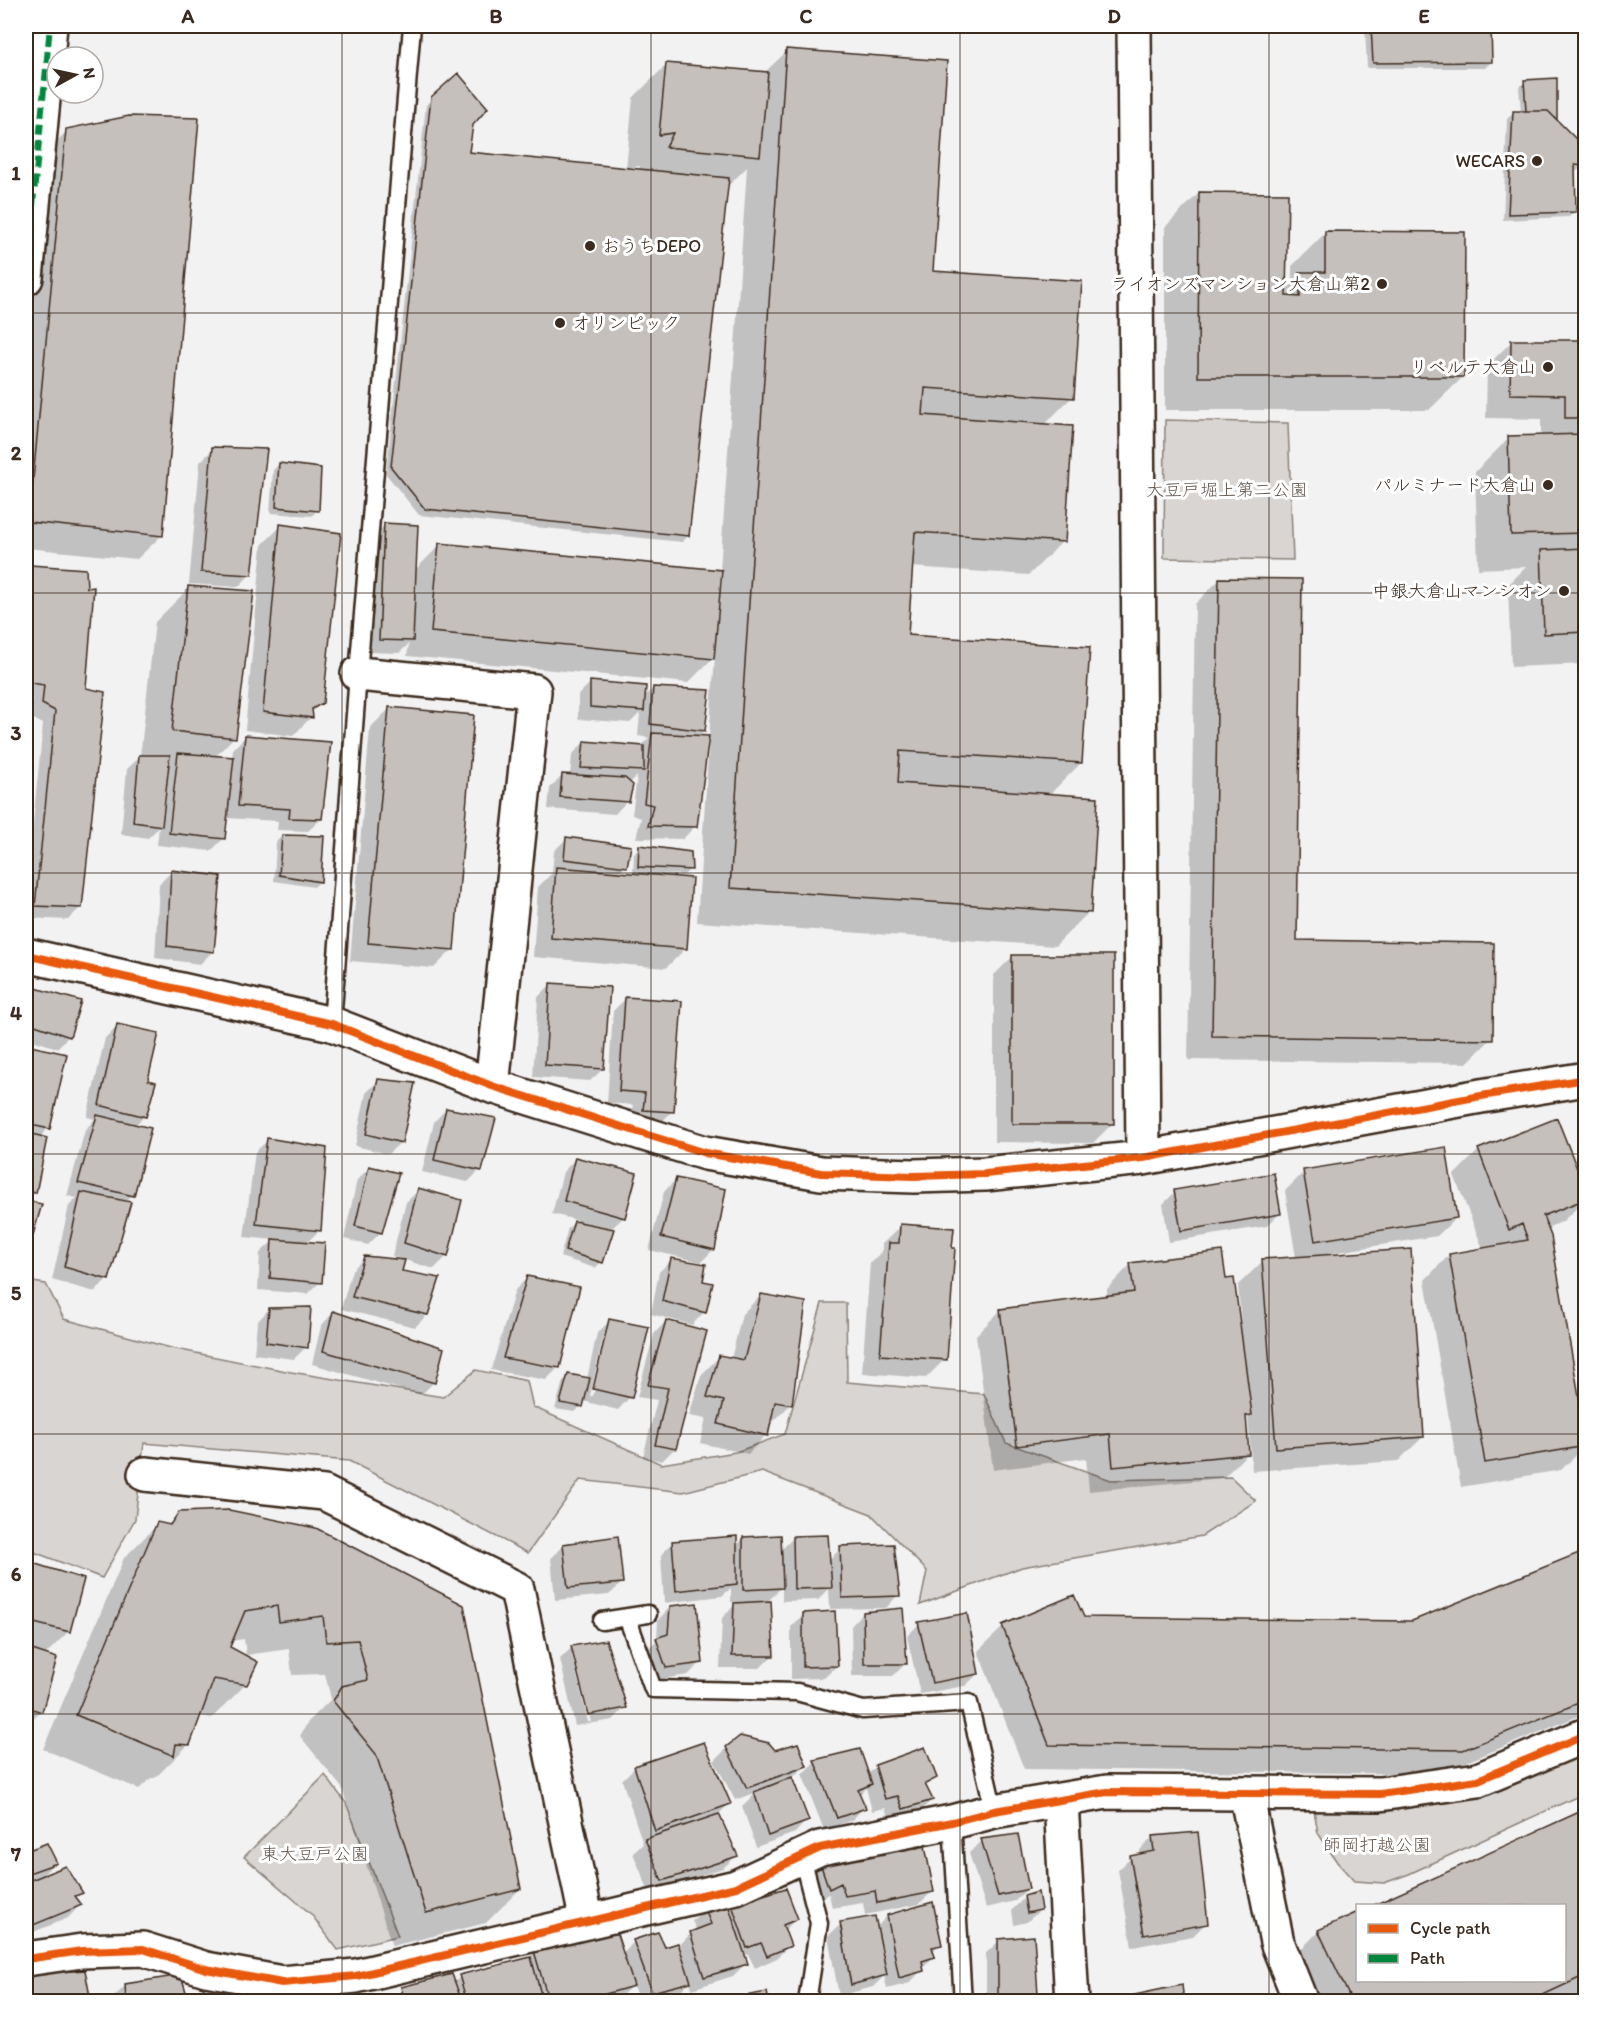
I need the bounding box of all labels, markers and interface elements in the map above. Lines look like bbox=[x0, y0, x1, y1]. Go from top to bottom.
text: A bbox=[181, 4, 195, 28]
text: B bbox=[490, 4, 503, 28]
text: C bbox=[800, 4, 813, 28]
text: D bbox=[1107, 4, 1121, 28]
text: E bbox=[1418, 4, 1430, 28]
north arrow bbox=[45, 45, 105, 105]
text: N bbox=[79, 66, 100, 80]
place label: WECARS bbox=[1455, 150, 1525, 172]
marker: WECARS bbox=[1530, 154, 1544, 168]
text: 1 bbox=[11, 161, 21, 185]
place label: おうちDEPO bbox=[602, 235, 701, 257]
marker: おうちDEPO bbox=[583, 239, 597, 253]
place label: ライオンズマンション大倉山第2 bbox=[1111, 273, 1371, 295]
marker: ライオンズマンション大倉山第2 bbox=[1375, 277, 1389, 291]
place label: オリンピック bbox=[572, 312, 680, 334]
marker: オリンピック bbox=[553, 316, 567, 330]
place label: リベルテ大倉山 bbox=[1410, 356, 1536, 378]
marker: リベルテ大倉山 bbox=[1541, 360, 1555, 374]
text: 2 bbox=[11, 441, 22, 465]
place label: パルミナード大倉山 bbox=[1374, 474, 1536, 496]
marker: パルミナード大倉山 bbox=[1541, 478, 1555, 492]
park label: 大豆戸堀上第二公園 bbox=[1146, 479, 1308, 501]
place label: 中銀大倉山マンシオン bbox=[1372, 580, 1552, 602]
marker: 中銀大倉山マンシオン bbox=[1557, 584, 1571, 598]
text: 3 bbox=[11, 721, 22, 745]
text: 4 bbox=[10, 1001, 22, 1025]
text: 5 bbox=[11, 1281, 22, 1305]
text: 6 bbox=[11, 1562, 22, 1586]
park label: 師岡打越公園 bbox=[1323, 1834, 1431, 1856]
text: 7 bbox=[10, 1842, 21, 1866]
park label: 東大豆戸公園 bbox=[261, 1843, 369, 1865]
legend bbox=[1356, 1904, 1566, 1982]
text: Cycle path bbox=[1410, 1917, 1491, 1939]
text: Path bbox=[1410, 1947, 1445, 1969]

